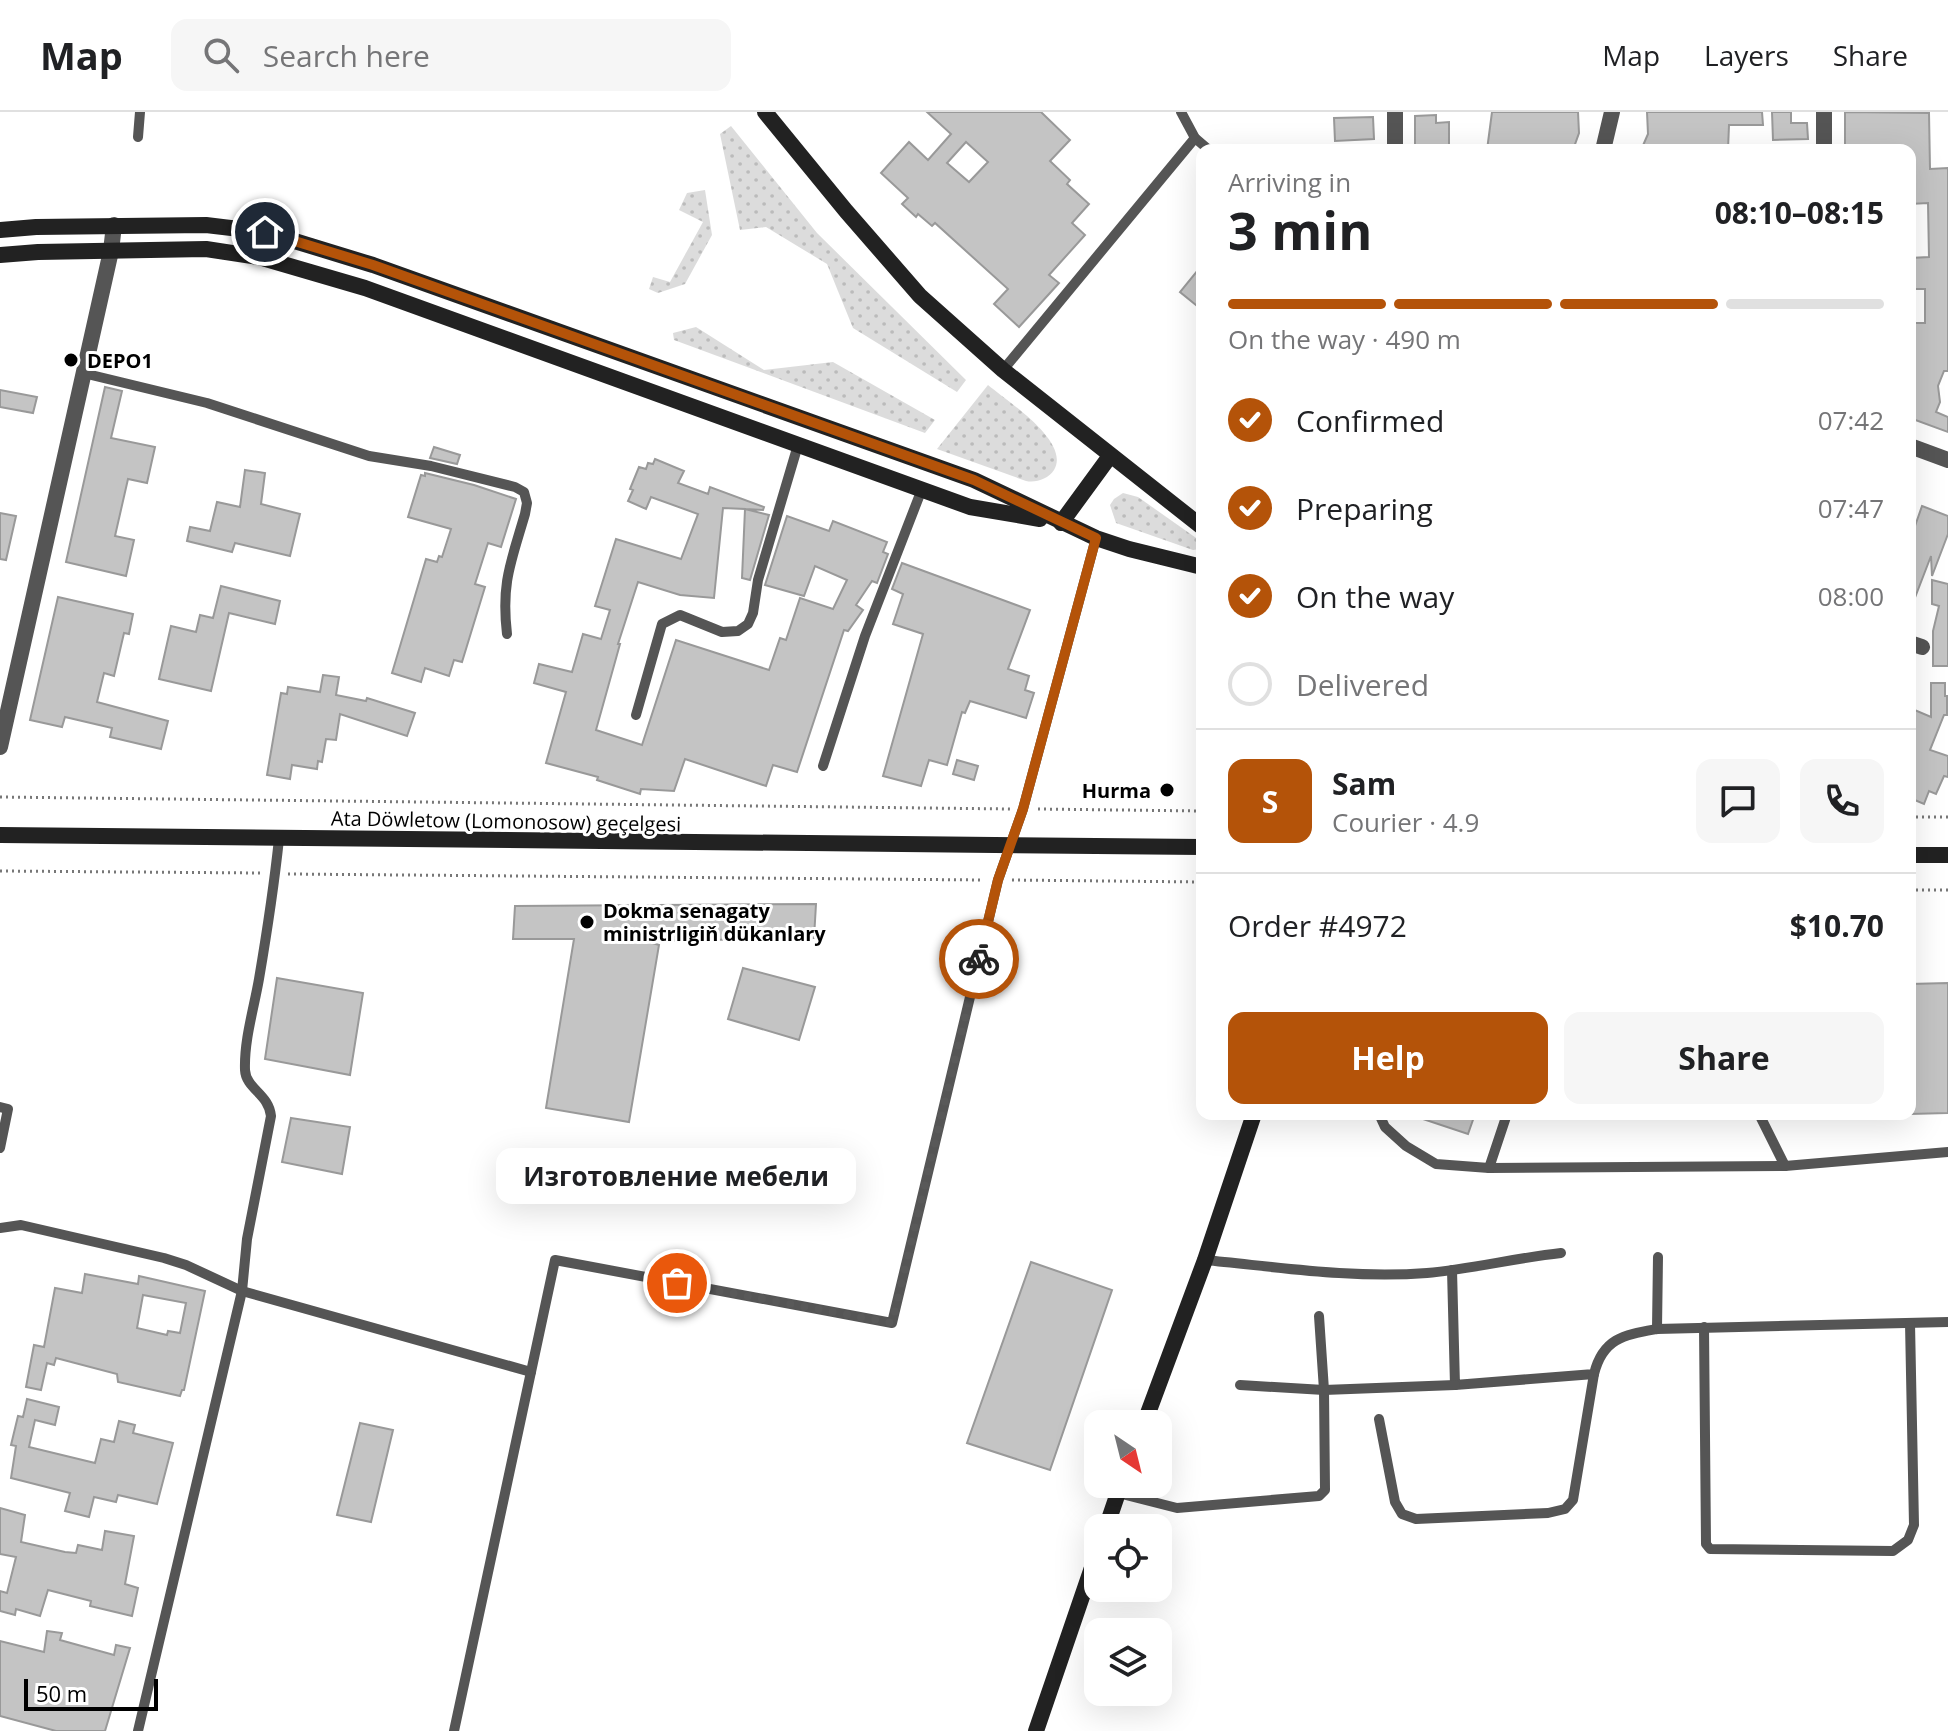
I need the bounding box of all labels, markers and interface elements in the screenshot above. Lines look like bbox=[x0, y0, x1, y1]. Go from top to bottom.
search box bbox=[171, 19, 731, 91]
text: Map bbox=[40, 29, 123, 81]
icon: search bbox=[199, 33, 243, 77]
text: Search here bbox=[263, 35, 430, 76]
text: Map bbox=[1602, 36, 1660, 74]
text: Layers bbox=[1704, 36, 1789, 74]
text: Share bbox=[1833, 36, 1908, 74]
text: Arriving in bbox=[1228, 164, 1351, 200]
text: 08:10–08:15 bbox=[1715, 192, 1884, 233]
text: 3 min bbox=[1228, 194, 1372, 265]
pin bbox=[231, 198, 299, 266]
icon: home bbox=[243, 210, 287, 254]
text: On the way · 490 m bbox=[1228, 321, 1461, 357]
place label: DEPO1 bbox=[87, 347, 153, 374]
marker: DEPO1 bbox=[62, 351, 80, 369]
icon: check bbox=[1228, 398, 1272, 442]
text: Confirmed bbox=[1296, 400, 1444, 441]
text: 07:42 bbox=[1818, 402, 1884, 438]
icon: check bbox=[1228, 486, 1272, 530]
text: Preparing bbox=[1296, 488, 1433, 529]
text: 07:47 bbox=[1818, 490, 1884, 526]
icon: check bbox=[1228, 574, 1272, 618]
text: On the way bbox=[1296, 576, 1454, 617]
text: 08:00 bbox=[1818, 578, 1884, 614]
text: Delivered bbox=[1296, 664, 1429, 705]
button: chat bbox=[1696, 759, 1780, 843]
button: phone bbox=[1800, 759, 1884, 843]
text: Sam bbox=[1332, 763, 1396, 804]
place label: Hurma bbox=[1082, 777, 1151, 804]
marker: Hurma bbox=[1158, 781, 1176, 799]
text: S bbox=[1262, 781, 1278, 822]
street label: Ata Döwletow (Lomonosow) geçelgesi bbox=[331, 804, 681, 838]
text: Courier · 4.9 bbox=[1332, 804, 1479, 840]
place label: Dokma senagaty ministrligiň dükanlary bbox=[603, 897, 826, 947]
text: Order #4972 bbox=[1228, 905, 1407, 946]
text: $10.70 bbox=[1790, 905, 1884, 946]
marker: Dokma senagaty ministrligiň dükanlary bbox=[578, 913, 596, 931]
courier bbox=[939, 919, 1019, 999]
icon: bike bbox=[957, 937, 1001, 981]
button: Help bbox=[1228, 1012, 1548, 1104]
button: Share bbox=[1564, 1012, 1884, 1104]
callout: Изготовление мебели bbox=[497, 1147, 857, 1203]
text: Изготовление мебели bbox=[523, 1158, 829, 1194]
pin bbox=[643, 1249, 711, 1317]
icon: bag bbox=[655, 1261, 699, 1305]
north arrow bbox=[1084, 1410, 1172, 1498]
map controls bbox=[1084, 1410, 1172, 1706]
button: locate bbox=[1084, 1514, 1172, 1602]
button: layers bbox=[1084, 1618, 1172, 1706]
scale bar bbox=[24, 1675, 158, 1711]
text: 50 m bbox=[36, 1678, 87, 1708]

